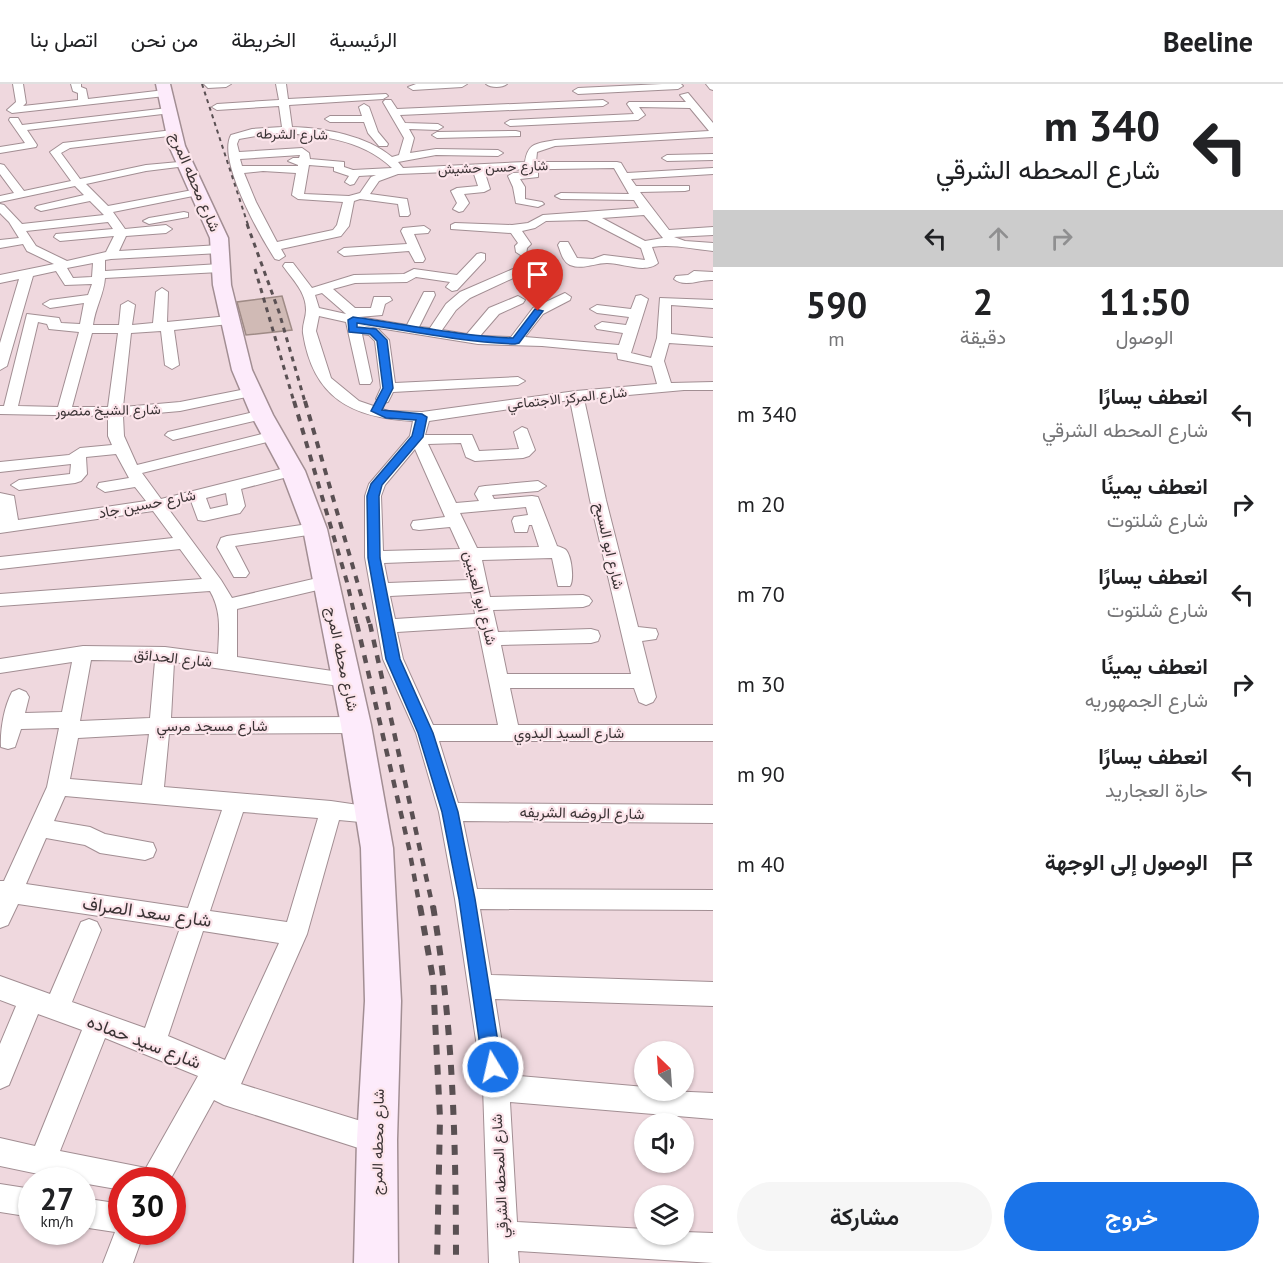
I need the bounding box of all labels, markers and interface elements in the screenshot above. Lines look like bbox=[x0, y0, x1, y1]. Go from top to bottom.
text: Beeline bbox=[1163, 23, 1253, 60]
text: اتصل بنا bbox=[30, 26, 98, 53]
text: من نحن bbox=[131, 26, 198, 53]
text: الخريطة bbox=[231, 26, 296, 53]
text: الرئيسية bbox=[329, 26, 397, 53]
text: 340 m bbox=[1044, 98, 1160, 153]
icon: left bbox=[1181, 108, 1259, 186]
street label: شارع الشرطه bbox=[256, 124, 328, 146]
street label: شارع محطه المرج bbox=[164, 129, 225, 235]
text: شارع المحطه الشرقي bbox=[936, 152, 1160, 186]
street label: شارع حسن حشيش bbox=[437, 156, 549, 180]
icon: left bbox=[919, 222, 952, 255]
icon: ahead bbox=[982, 222, 1015, 255]
icon: right bbox=[1045, 222, 1078, 255]
pin bbox=[512, 249, 563, 311]
icon: arrive bbox=[521, 258, 554, 291]
text: 2 bbox=[973, 278, 993, 325]
text: 11:50 bbox=[1099, 278, 1190, 325]
text: 590 bbox=[806, 281, 867, 328]
text: دقيقة bbox=[960, 324, 1006, 350]
text: الوصول bbox=[1116, 324, 1173, 350]
text: m bbox=[828, 326, 845, 352]
text: انعطف يسارًا bbox=[1098, 382, 1208, 410]
street label: شارع المركز الاجتماعي bbox=[506, 383, 628, 416]
icon: left bbox=[1226, 398, 1259, 431]
street label: شارع الشيخ منصور bbox=[54, 400, 161, 422]
text: 340 m bbox=[737, 400, 797, 428]
text: شارع المحطه الشرقي bbox=[1042, 417, 1208, 443]
text: انعطف يمينًا bbox=[1101, 472, 1208, 500]
street label: شارع حسين جاد bbox=[97, 485, 198, 524]
icon: right bbox=[1226, 488, 1259, 521]
text: 20 m bbox=[737, 490, 785, 518]
street label: شارع ابو السبح bbox=[588, 501, 629, 592]
text: شارع شلتوت bbox=[1107, 507, 1208, 533]
street label: شارع ابو العينين bbox=[458, 549, 501, 648]
text: انعطف يسارًا bbox=[1098, 562, 1208, 590]
icon: left bbox=[1226, 578, 1259, 611]
text: 70 m bbox=[737, 580, 785, 608]
text: شارع شلتوت bbox=[1107, 597, 1208, 623]
street label: شارع محطه المرج bbox=[320, 605, 363, 714]
street label: شارع الحدائق bbox=[133, 644, 213, 673]
text: انعطف يمينًا bbox=[1101, 652, 1208, 680]
icon: right bbox=[1226, 668, 1259, 701]
text: 30 m bbox=[737, 670, 785, 698]
text: شارع الجمهوريه bbox=[1085, 687, 1208, 713]
street label: شارع مسجد مرسي bbox=[156, 716, 268, 739]
street label: شارع السيد البدوي bbox=[514, 723, 624, 746]
text: انعطف يسارًا bbox=[1098, 742, 1208, 770]
icon: left bbox=[1226, 758, 1259, 791]
text: 90 m bbox=[737, 760, 785, 788]
text: حارة العجاريد bbox=[1105, 777, 1208, 803]
street label: شارع الروضه الشريفه bbox=[519, 802, 645, 825]
text: الوصول إلى الوجهة bbox=[1045, 848, 1208, 876]
icon: arrive bbox=[1226, 848, 1259, 881]
text: 40 m bbox=[737, 850, 785, 878]
street label: شارع سعد الصراف bbox=[81, 891, 213, 933]
street label: شارع سيد حماده bbox=[84, 1009, 204, 1075]
position arrow bbox=[461, 1035, 525, 1099]
north arrow bbox=[634, 1041, 694, 1101]
map controls bbox=[634, 1041, 694, 1245]
street label: شارع محطه المرج bbox=[367, 1088, 390, 1195]
street label: شارع المحطه الشرقي bbox=[487, 1113, 516, 1239]
button: sound bbox=[634, 1113, 694, 1173]
speed limit sign: 30 bbox=[108, 1167, 186, 1245]
text: 27 bbox=[40, 1179, 74, 1218]
button: مشاركة bbox=[737, 1182, 992, 1251]
button: خروج bbox=[1004, 1182, 1259, 1251]
button: layers bbox=[634, 1185, 694, 1245]
text: km/h bbox=[41, 1212, 73, 1231]

